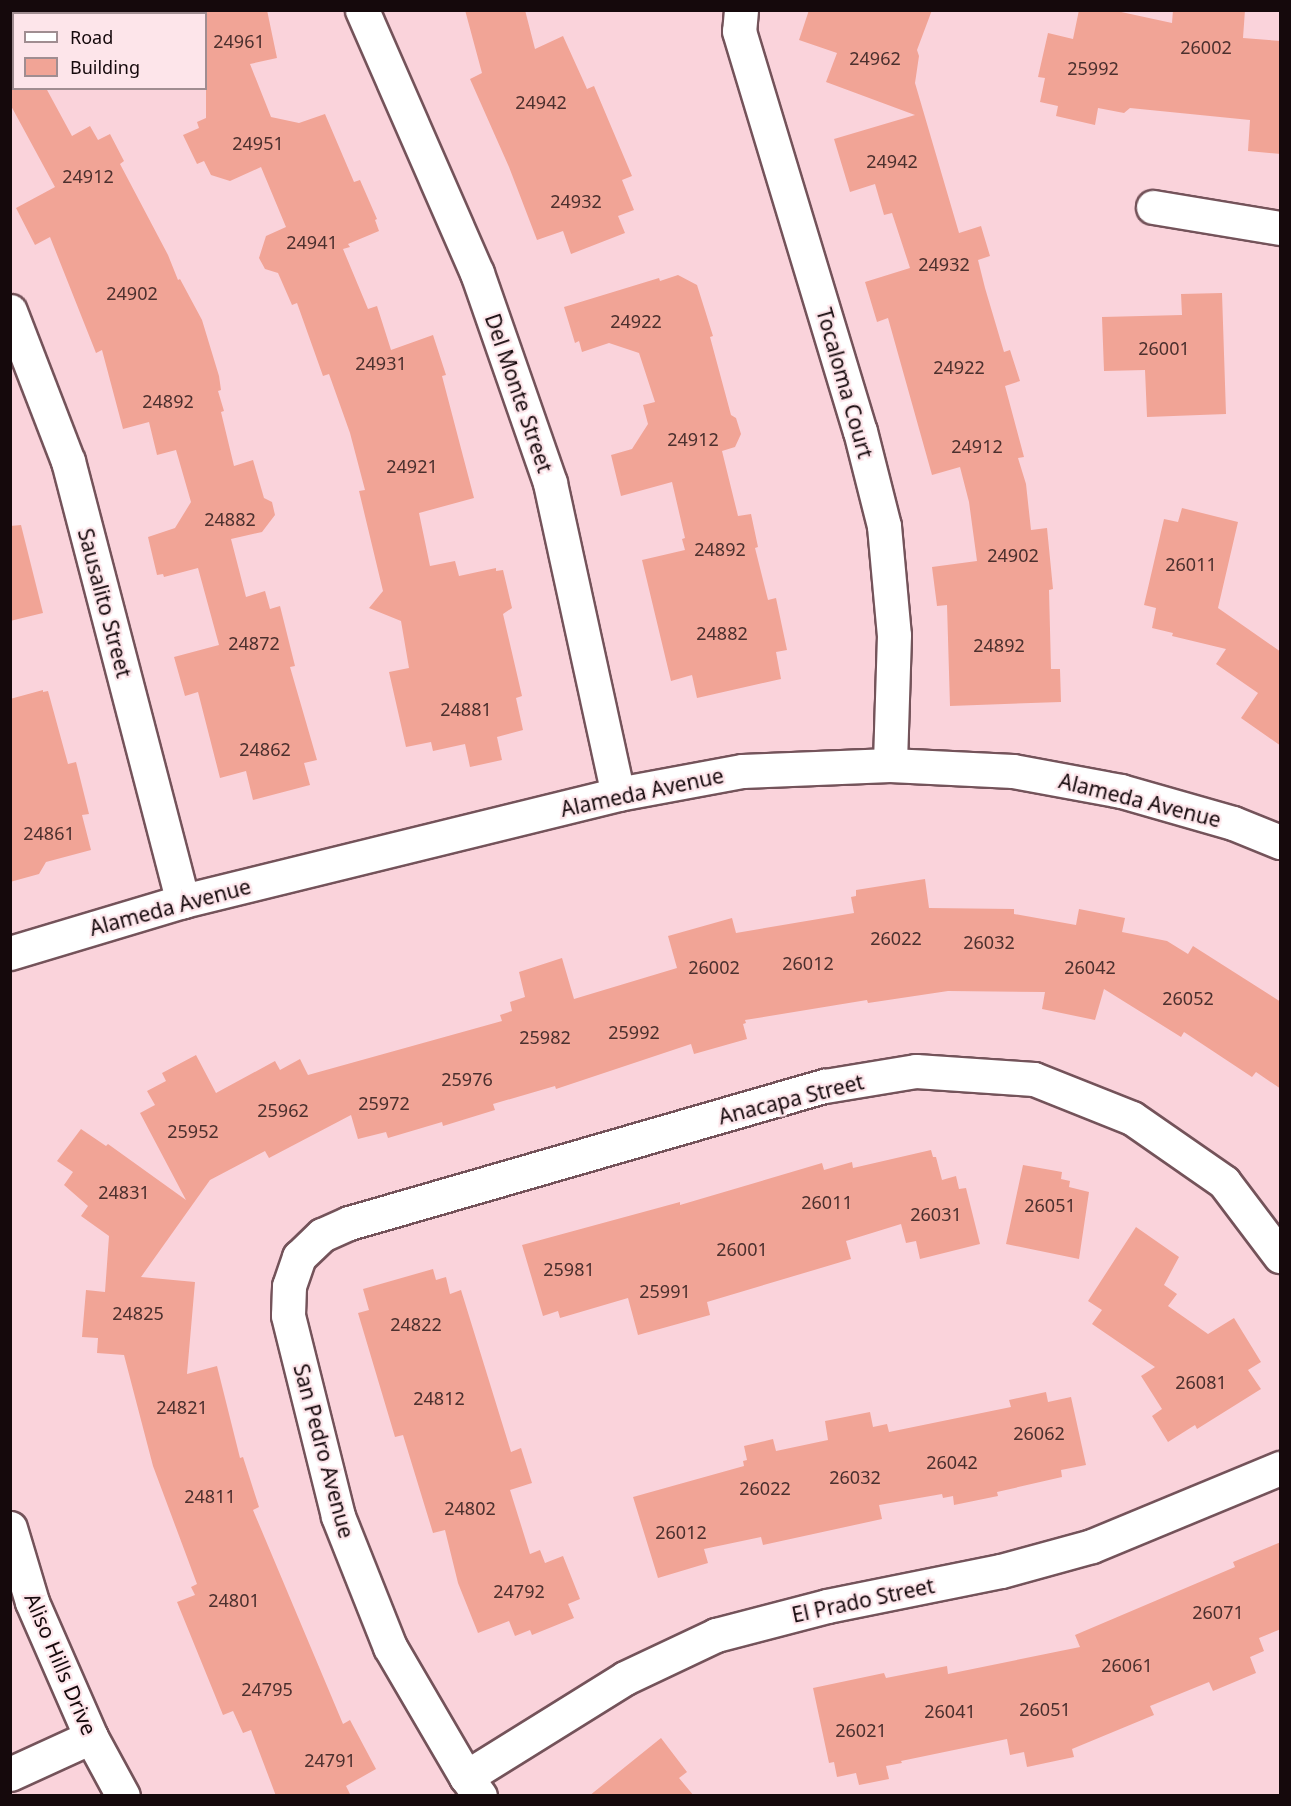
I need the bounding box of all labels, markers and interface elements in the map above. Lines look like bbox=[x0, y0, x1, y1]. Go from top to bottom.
legend bbox=[12, 12, 207, 90]
text: Road bbox=[70, 25, 113, 49]
house number: 24961 bbox=[213, 30, 265, 52]
house number: 26002 bbox=[1180, 36, 1232, 58]
house number: 24962 bbox=[849, 47, 901, 69]
text: Building bbox=[70, 55, 140, 79]
house number: 25992 bbox=[1067, 57, 1119, 79]
house number: 24942 bbox=[515, 91, 567, 113]
house number: 24951 bbox=[232, 132, 284, 154]
house number: 24942 bbox=[866, 150, 918, 172]
house number: 24912 bbox=[62, 165, 114, 187]
house number: 24932 bbox=[550, 190, 602, 212]
house number: 24941 bbox=[286, 231, 338, 253]
house number: 24932 bbox=[918, 253, 970, 275]
house number: 24902 bbox=[106, 282, 158, 304]
street label: Tocaloma Court bbox=[812, 305, 878, 461]
street label: Del Monte Street bbox=[480, 310, 558, 476]
house number: 24922 bbox=[610, 310, 662, 332]
house number: 26001 bbox=[1138, 337, 1190, 359]
house number: 24931 bbox=[355, 352, 407, 374]
house number: 24922 bbox=[933, 356, 985, 378]
house number: 24892 bbox=[142, 390, 194, 412]
house number: 24912 bbox=[667, 428, 719, 450]
house number: 24912 bbox=[951, 435, 1003, 457]
house number: 24921 bbox=[386, 455, 438, 477]
house number: 24882 bbox=[204, 508, 256, 530]
street label: Sausalito Street bbox=[73, 526, 137, 680]
house number: 24892 bbox=[694, 538, 746, 560]
house number: 24902 bbox=[987, 544, 1039, 566]
house number: 26011 bbox=[1165, 553, 1217, 575]
house number: 24882 bbox=[696, 622, 748, 644]
house number: 24872 bbox=[228, 632, 280, 654]
house number: 24892 bbox=[973, 634, 1025, 656]
house number: 24881 bbox=[440, 698, 492, 720]
house number: 24862 bbox=[239, 738, 291, 760]
street label: Alameda Avenue bbox=[558, 762, 726, 822]
street label: Alameda Avenue bbox=[1056, 768, 1224, 832]
house number: 24861 bbox=[23, 822, 75, 844]
street label: Alameda Avenue bbox=[87, 873, 253, 941]
house number: 26022 bbox=[870, 927, 922, 949]
house number: 26032 bbox=[963, 931, 1015, 953]
house number: 26012 bbox=[782, 952, 834, 974]
house number: 26002 bbox=[688, 956, 740, 978]
house number: 26042 bbox=[1064, 956, 1116, 978]
house number: 26052 bbox=[1162, 987, 1214, 1009]
house number: 25992 bbox=[608, 1021, 660, 1043]
house number: 25982 bbox=[519, 1026, 571, 1048]
house number: 25976 bbox=[441, 1068, 493, 1090]
street label: Anacapa Street bbox=[716, 1069, 866, 1129]
house number: 25972 bbox=[358, 1092, 410, 1114]
house number: 25962 bbox=[257, 1099, 309, 1121]
house number: 25952 bbox=[167, 1120, 219, 1142]
house number: 24831 bbox=[98, 1181, 150, 1203]
house number: 26011 bbox=[801, 1191, 853, 1213]
house number: 26051 bbox=[1024, 1194, 1076, 1216]
house number: 26031 bbox=[910, 1203, 962, 1225]
house number: 26001 bbox=[716, 1238, 768, 1260]
house number: 25981 bbox=[543, 1258, 595, 1280]
house number: 25991 bbox=[639, 1280, 691, 1302]
house number: 24825 bbox=[112, 1302, 164, 1324]
house number: 24822 bbox=[390, 1313, 442, 1335]
street label: San Pedro Avenue bbox=[289, 1361, 359, 1541]
house number: 26081 bbox=[1175, 1371, 1227, 1393]
house number: 24812 bbox=[413, 1387, 465, 1409]
house number: 24821 bbox=[156, 1396, 208, 1418]
house number: 26062 bbox=[1013, 1422, 1065, 1444]
house number: 26042 bbox=[926, 1451, 978, 1473]
house number: 26032 bbox=[829, 1466, 881, 1488]
house number: 26022 bbox=[739, 1477, 791, 1499]
house number: 24811 bbox=[184, 1485, 236, 1507]
house number: 24802 bbox=[444, 1497, 496, 1519]
house number: 26012 bbox=[655, 1521, 707, 1543]
street label: El Prado Street bbox=[789, 1573, 937, 1627]
house number: 24792 bbox=[493, 1580, 545, 1602]
street label: Aliso Hills Drive bbox=[20, 1589, 102, 1739]
house number: 24801 bbox=[208, 1589, 260, 1611]
house number: 26071 bbox=[1192, 1601, 1244, 1623]
house number: 26061 bbox=[1101, 1654, 1153, 1676]
house number: 24795 bbox=[241, 1678, 293, 1700]
house number: 26051 bbox=[1019, 1698, 1071, 1720]
house number: 26041 bbox=[924, 1700, 976, 1722]
house number: 26021 bbox=[835, 1719, 887, 1741]
house number: 24791 bbox=[304, 1749, 356, 1771]

